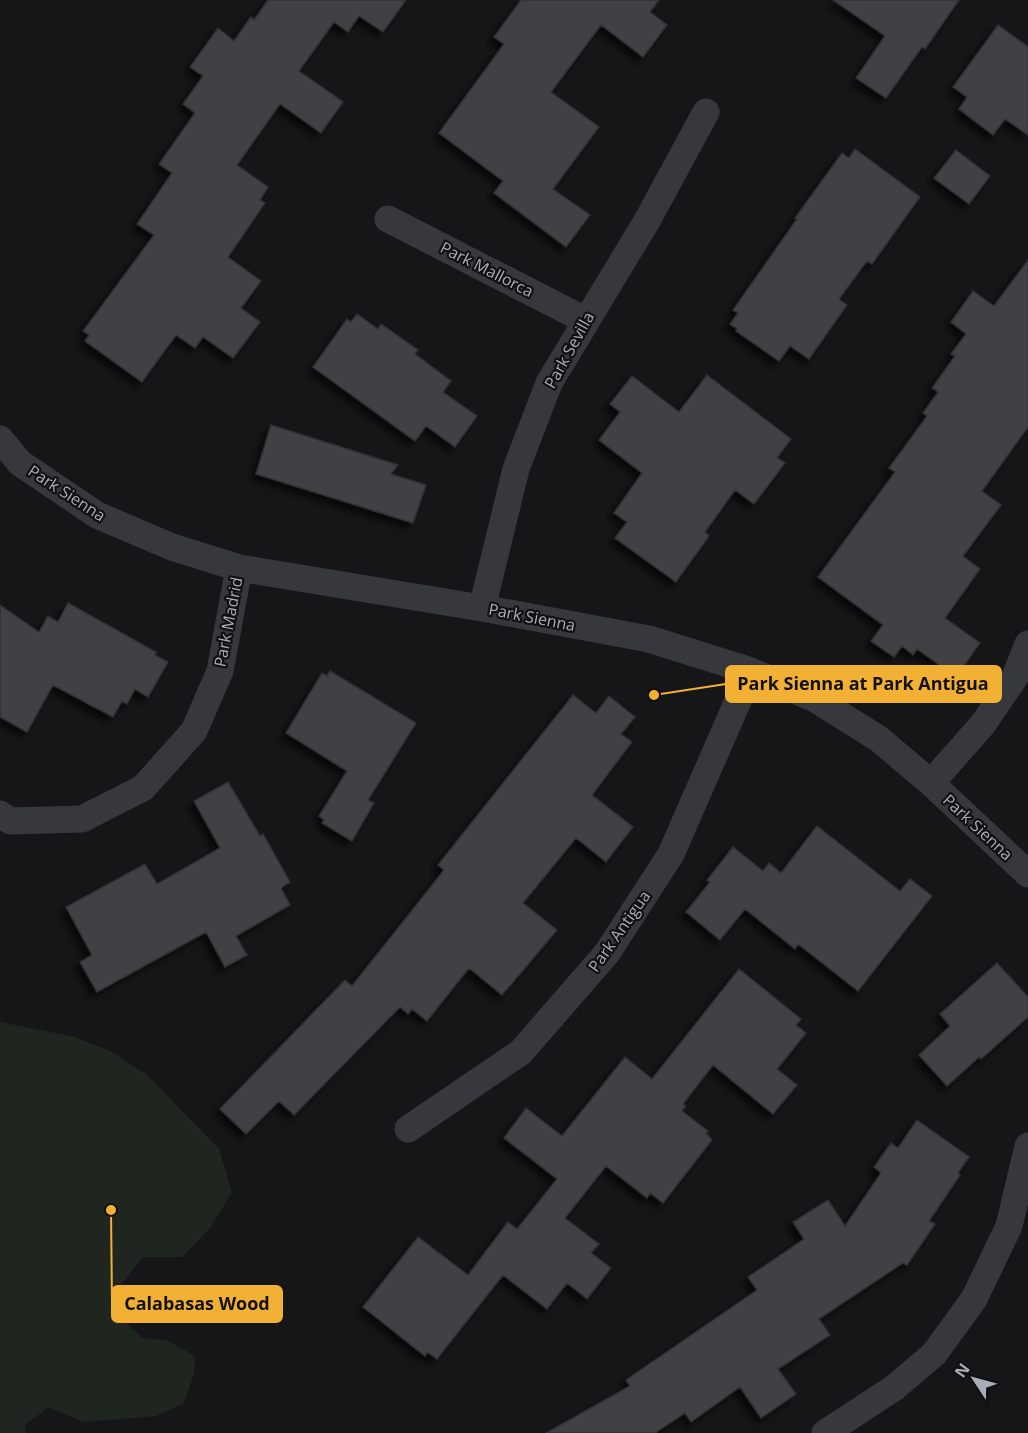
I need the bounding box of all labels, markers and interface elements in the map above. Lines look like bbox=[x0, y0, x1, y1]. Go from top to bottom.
street label: Park Mallorca bbox=[437, 236, 537, 302]
street label: Park Sevilla bbox=[539, 308, 599, 392]
street label: Park Sienna bbox=[24, 460, 110, 526]
street label: Park Madrid bbox=[209, 575, 247, 669]
street label: Park Sienna bbox=[487, 598, 577, 636]
callout: Park Sienna at Park Antigua bbox=[726, 666, 1001, 702]
text: Park Sienna at Park Antigua bbox=[737, 671, 989, 695]
street label: Park Sienna bbox=[938, 789, 1018, 865]
street label: Park Antigua bbox=[583, 886, 655, 976]
callout: Calabasas Wood bbox=[112, 1286, 282, 1322]
text: Calabasas Wood bbox=[124, 1291, 270, 1315]
north arrow bbox=[944, 1349, 1004, 1409]
text: N bbox=[949, 1358, 975, 1382]

